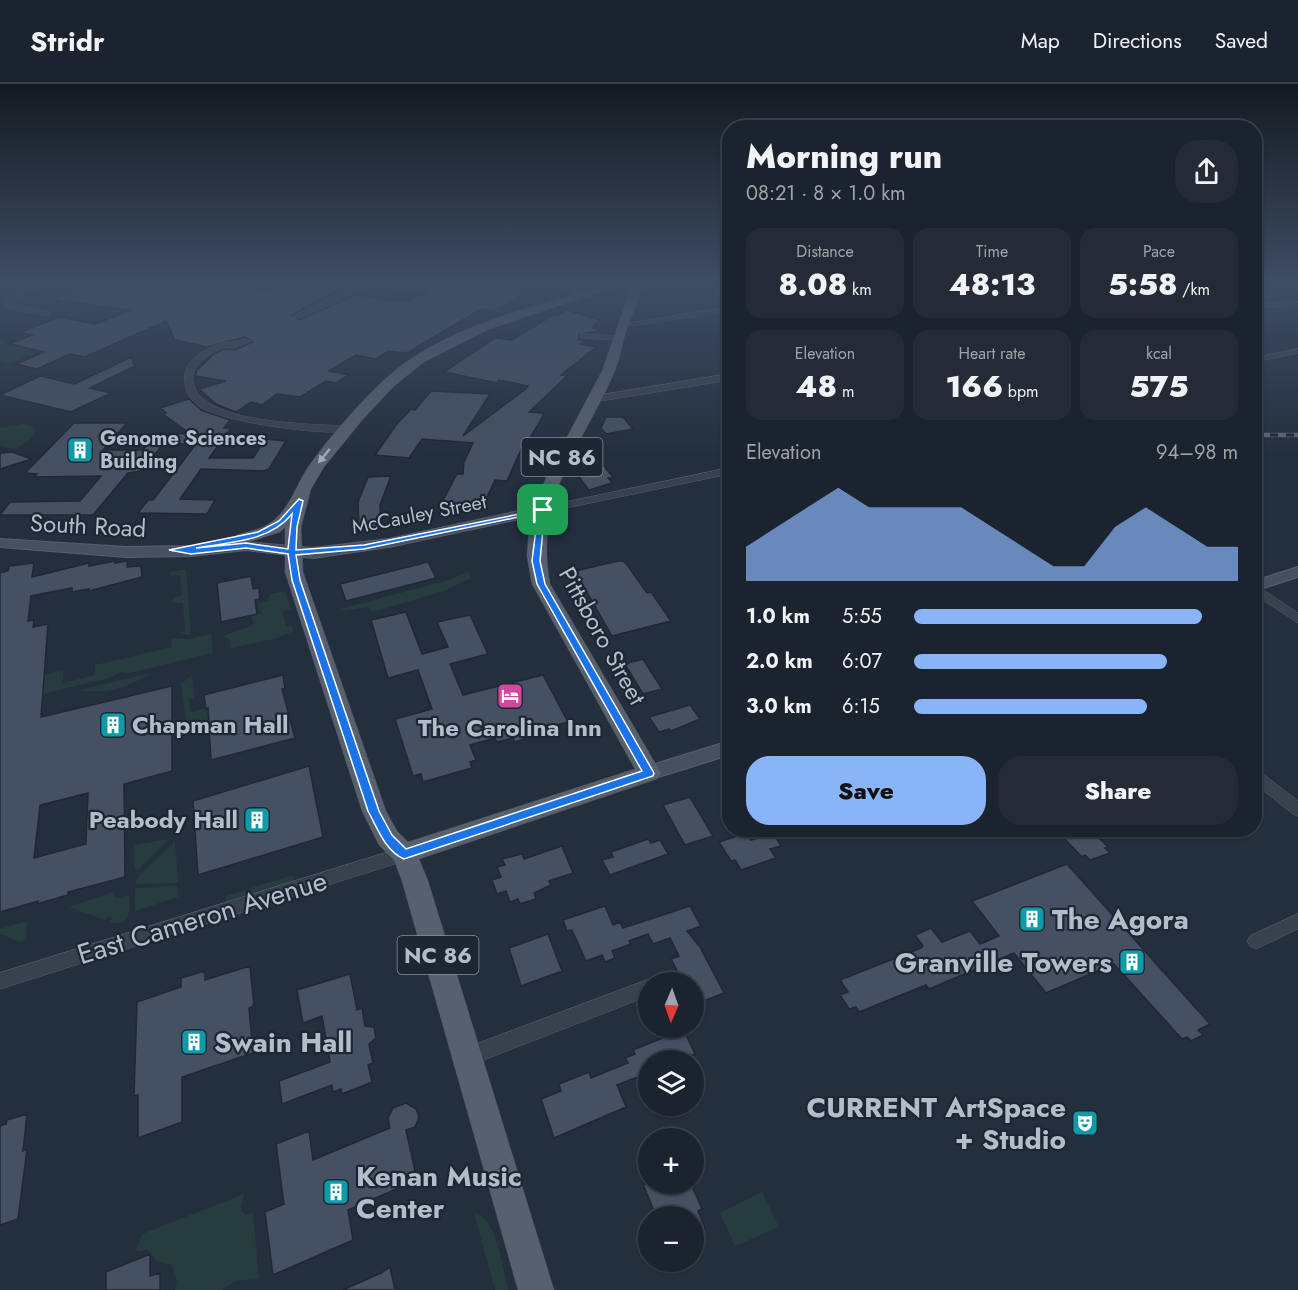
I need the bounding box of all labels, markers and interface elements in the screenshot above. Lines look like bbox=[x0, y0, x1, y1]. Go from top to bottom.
text: Stridr bbox=[30, 21, 104, 62]
text: Map bbox=[1021, 26, 1060, 56]
text: Directions bbox=[1093, 26, 1182, 56]
text: Saved bbox=[1215, 26, 1268, 56]
text: Morning run bbox=[746, 133, 942, 180]
button: share bbox=[1175, 140, 1238, 203]
text: 08:21 · 8 × 1.0 km bbox=[746, 179, 906, 208]
text: Distance bbox=[796, 240, 854, 263]
text: Time bbox=[976, 240, 1008, 263]
text: Pace bbox=[1143, 240, 1175, 263]
text: 8.08 bbox=[778, 263, 847, 306]
text: 48:13 bbox=[949, 263, 1035, 306]
text: 5:58 bbox=[1108, 263, 1177, 306]
text: km bbox=[847, 278, 872, 301]
text: /km bbox=[1177, 278, 1210, 301]
text: Elevation bbox=[795, 342, 855, 365]
text: Heart rate bbox=[959, 342, 1025, 365]
text: kcal bbox=[1146, 342, 1172, 365]
text: 48 bbox=[796, 365, 837, 408]
text: 166 bbox=[945, 365, 1003, 408]
text: 575 bbox=[1130, 365, 1188, 408]
text: m bbox=[837, 380, 854, 403]
text: bpm bbox=[1003, 380, 1039, 403]
place label: Genome Sciences Building bbox=[100, 424, 266, 476]
building icon: Genome Sciences Building bbox=[65, 435, 95, 465]
road number: NC 86 bbox=[522, 438, 602, 476]
text: Elevation bbox=[746, 438, 821, 467]
text: 94–98 m bbox=[1156, 438, 1238, 467]
one-way arrow bbox=[318, 448, 331, 464]
pin bbox=[517, 484, 568, 535]
street label: McCauley Street bbox=[349, 487, 489, 542]
icon: arrive bbox=[526, 493, 559, 526]
street label: South Road bbox=[29, 505, 147, 546]
street label: Pittsboro Street bbox=[550, 560, 655, 711]
text: 1.0 km bbox=[746, 602, 810, 631]
text: 5:55 bbox=[842, 602, 882, 631]
text: 2.0 km bbox=[746, 647, 813, 676]
text: 6:07 bbox=[842, 647, 882, 676]
hotel icon: The Carolina Inn bbox=[495, 681, 525, 711]
text: 3.0 km bbox=[746, 692, 812, 721]
text: 6:15 bbox=[842, 692, 880, 721]
place label: Chapman Hall bbox=[132, 707, 289, 742]
building icon: Chapman Hall bbox=[98, 710, 128, 740]
place label: The Carolina Inn bbox=[418, 710, 602, 745]
button: Save bbox=[746, 756, 986, 825]
button: Share bbox=[998, 756, 1238, 825]
place label: Peabody Hall bbox=[89, 802, 238, 837]
building icon: Peabody Hall bbox=[242, 805, 272, 835]
street label: East Cameron Avenue bbox=[72, 860, 332, 975]
place label: The Agora bbox=[1052, 899, 1189, 940]
building icon: The Agora bbox=[1017, 904, 1047, 934]
road number: NC 86 bbox=[398, 936, 478, 974]
place label: Granville Towers bbox=[894, 942, 1112, 983]
building icon: Granville Towers bbox=[1117, 947, 1147, 977]
north arrow bbox=[638, 972, 704, 1038]
map controls bbox=[638, 972, 704, 1272]
place label: Swain Hall bbox=[214, 1022, 352, 1063]
building icon: Swain Hall bbox=[179, 1027, 209, 1057]
button: layers bbox=[638, 1050, 704, 1116]
place label: CURRENT ArtSpace + Studio bbox=[807, 1087, 1066, 1160]
theatre icon: CURRENT ArtSpace + Studio bbox=[1070, 1108, 1100, 1138]
button: + bbox=[638, 1128, 704, 1194]
place label: Kenan Music Center bbox=[356, 1156, 522, 1229]
building icon: Kenan Music Center bbox=[321, 1177, 351, 1207]
button: − bbox=[638, 1206, 704, 1272]

